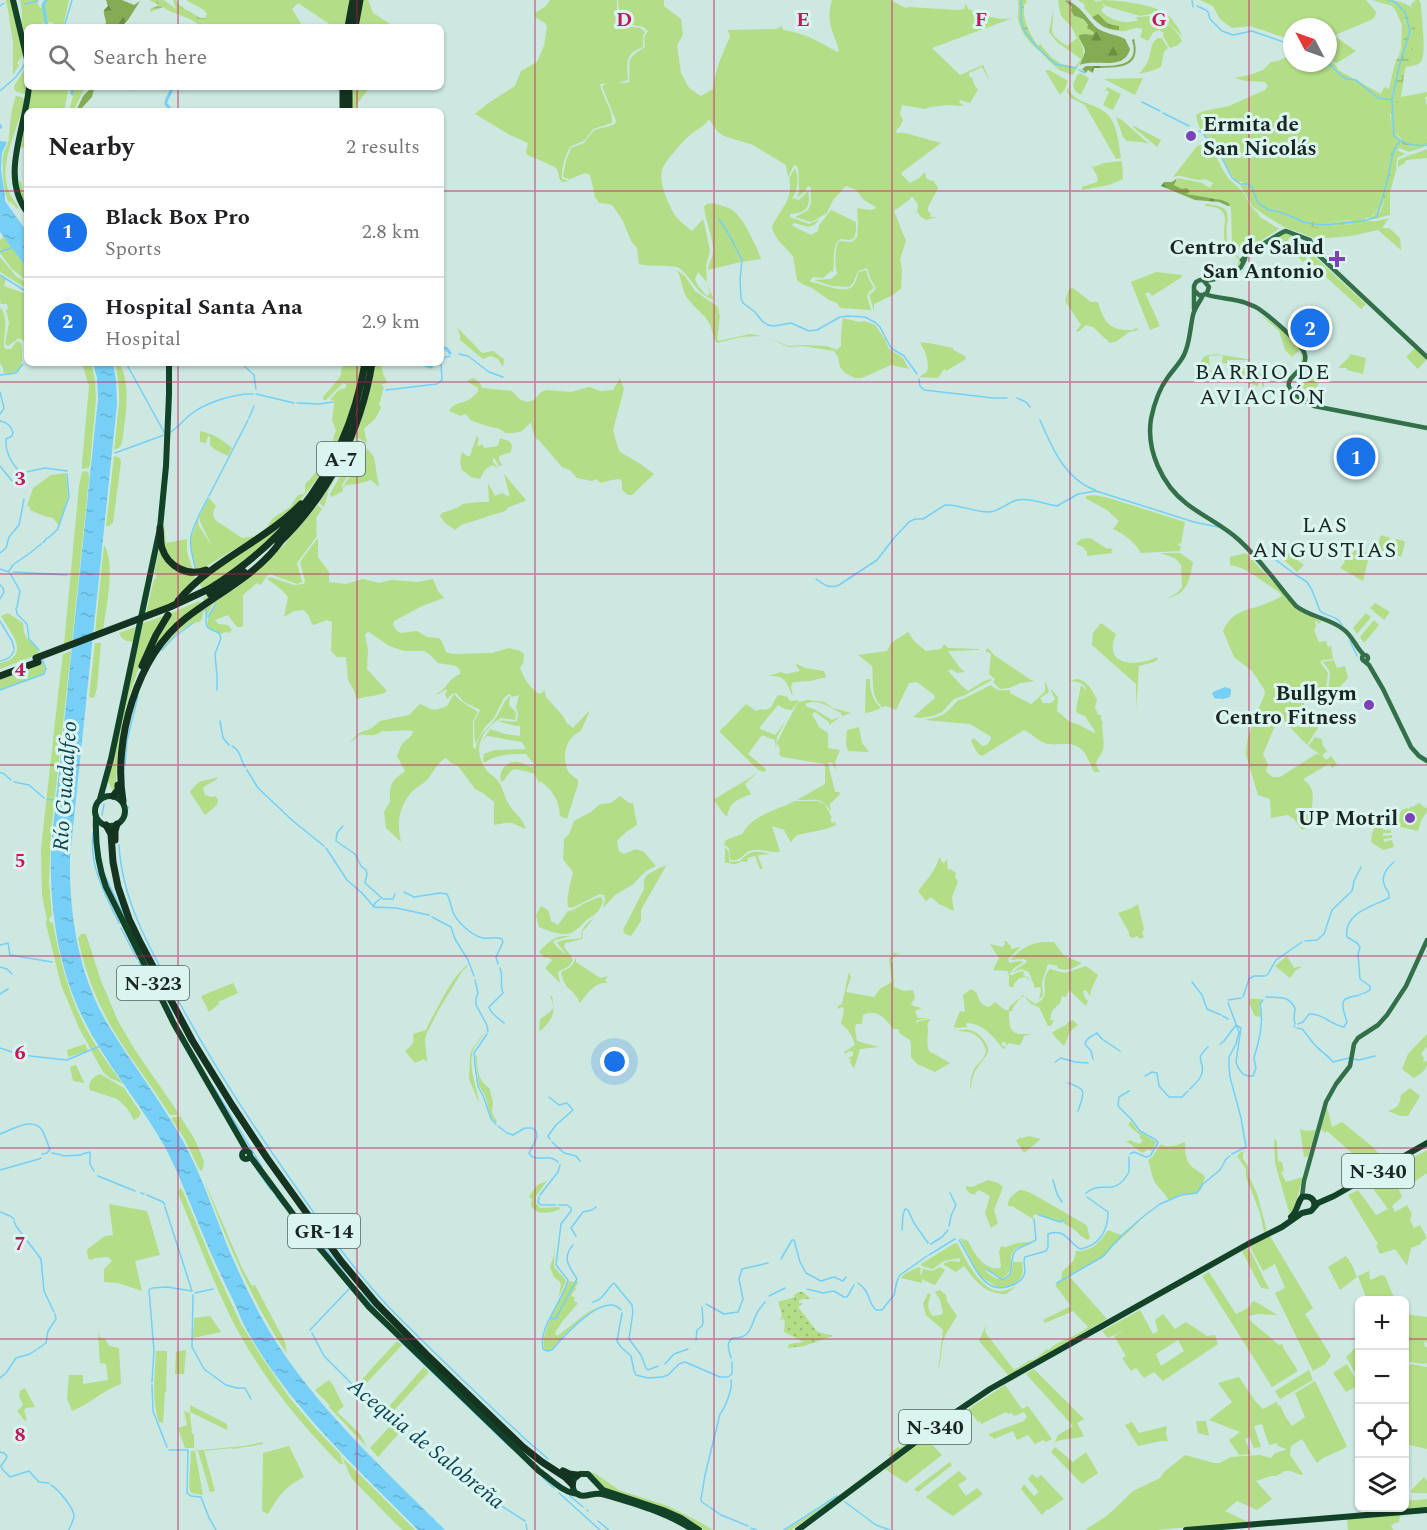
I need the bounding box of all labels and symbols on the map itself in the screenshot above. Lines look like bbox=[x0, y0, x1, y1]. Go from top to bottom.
text: D bbox=[616, 5, 632, 35]
text: E bbox=[796, 5, 810, 35]
text: F bbox=[975, 5, 987, 35]
text: G bbox=[1151, 5, 1167, 35]
north arrow bbox=[1283, 18, 1337, 72]
place label: Ermita de San Nicolás bbox=[1203, 109, 1317, 165]
marker: Ermita de San Nicolás bbox=[1184, 129, 1198, 143]
place label: Centro de Salud San Antonio bbox=[1169, 232, 1324, 288]
marker: Centro de Salud San Antonio bbox=[1328, 250, 1346, 268]
pin: 2 bbox=[1290, 306, 1330, 350]
district label: BARRIO DE AVIACIÓN bbox=[1195, 356, 1331, 414]
pin: 1 bbox=[1336, 434, 1376, 480]
road number: A-7 bbox=[317, 442, 365, 476]
text: 3 bbox=[14, 464, 26, 494]
district label: LAS ANGUSTIAS bbox=[1252, 509, 1398, 567]
text: 4 bbox=[14, 655, 26, 685]
place label: Bullgym Centro Fitness bbox=[1215, 678, 1357, 734]
marker: Bullgym Centro Fitness bbox=[1362, 698, 1376, 712]
water label: Río Guadalfeo bbox=[44, 720, 87, 852]
place label: UP Motril bbox=[1297, 803, 1398, 835]
marker: UP Motril bbox=[1403, 811, 1417, 825]
text: 5 bbox=[14, 846, 26, 876]
road number: N-323 bbox=[117, 966, 189, 1000]
text: 6 bbox=[14, 1038, 26, 1068]
your location bbox=[600, 1047, 629, 1076]
road number: N-340 bbox=[1342, 1154, 1414, 1188]
road number: GR-14 bbox=[288, 1214, 360, 1248]
text: 7 bbox=[14, 1229, 26, 1259]
water label: Acequia de Salobreña bbox=[340, 1370, 512, 1518]
road number: N-340 bbox=[899, 1410, 971, 1444]
text: 8 bbox=[14, 1420, 26, 1450]

